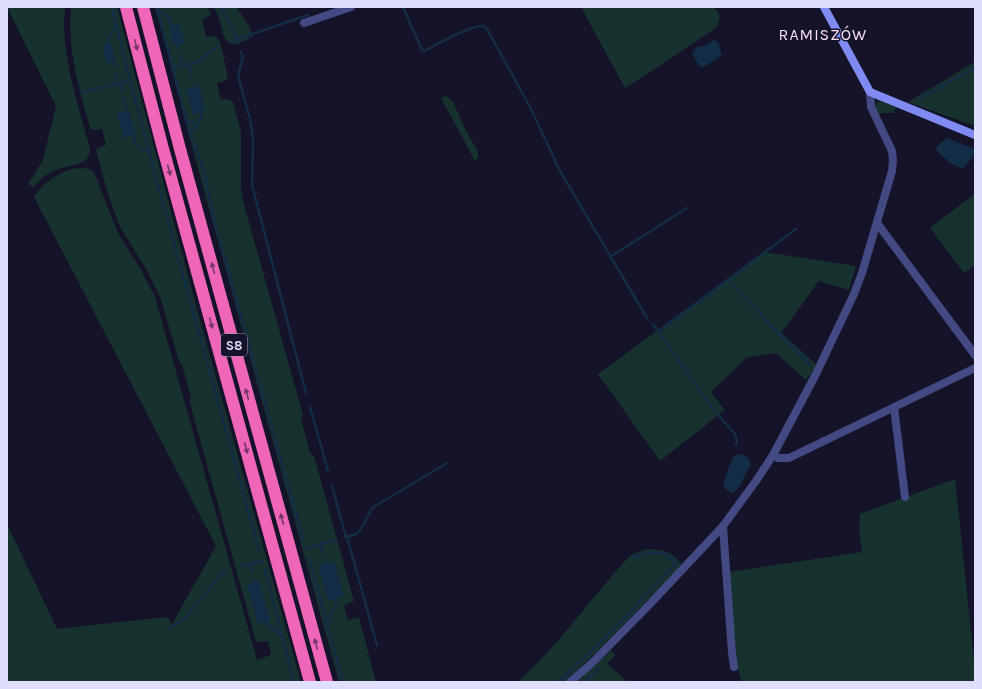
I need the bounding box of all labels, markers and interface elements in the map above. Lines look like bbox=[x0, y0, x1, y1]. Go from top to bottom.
district label: RAMISZÓW bbox=[779, 25, 867, 44]
one-way arrow bbox=[133, 39, 139, 51]
one-way arrow bbox=[167, 164, 173, 177]
one-way arrow bbox=[210, 262, 216, 274]
one-way arrow bbox=[208, 317, 214, 329]
road number: S8 bbox=[221, 334, 247, 356]
one-way arrow bbox=[244, 388, 250, 400]
one-way arrow bbox=[243, 442, 249, 454]
one-way arrow bbox=[279, 513, 285, 525]
one-way arrow bbox=[313, 638, 319, 651]

